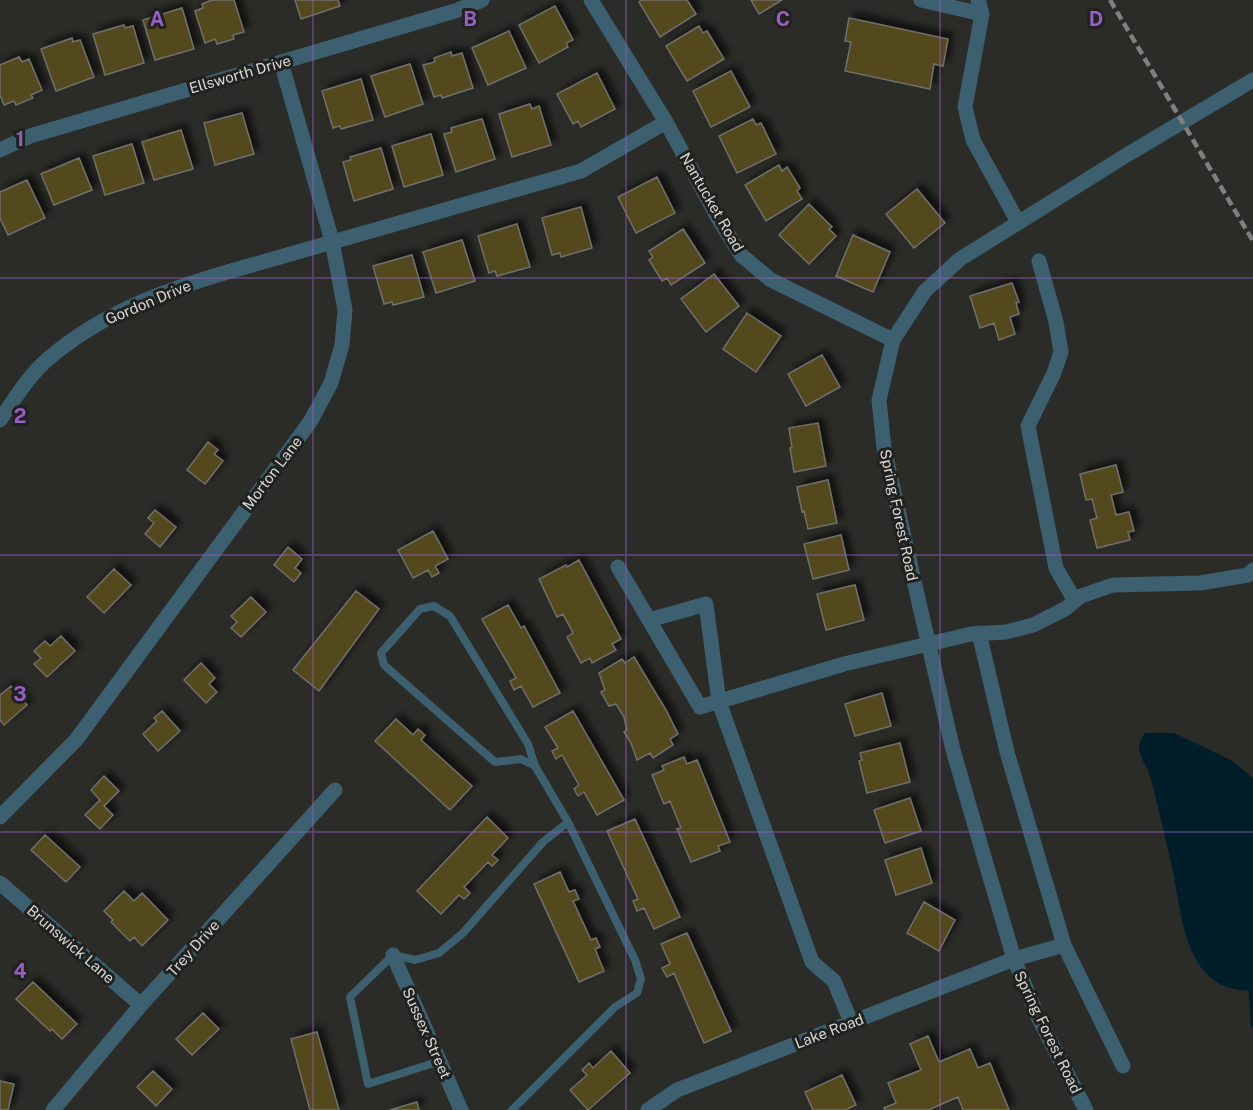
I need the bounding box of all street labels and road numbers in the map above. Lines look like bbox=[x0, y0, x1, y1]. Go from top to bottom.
street label: Ellsworth Drive bbox=[187, 51, 293, 97]
street label: Nantucket Road bbox=[677, 149, 747, 255]
street label: Gordon Drive bbox=[103, 276, 193, 328]
street label: Morton Lane bbox=[239, 433, 305, 513]
street label: Spring Forest Road bbox=[877, 448, 921, 582]
street label: Brunswick Lane bbox=[24, 901, 118, 987]
street label: Trey Drive bbox=[163, 916, 223, 980]
street label: Spring Forest Road bbox=[1011, 968, 1085, 1096]
street label: Sussex Street bbox=[399, 985, 455, 1081]
street label: Lake Road bbox=[792, 1010, 866, 1052]

